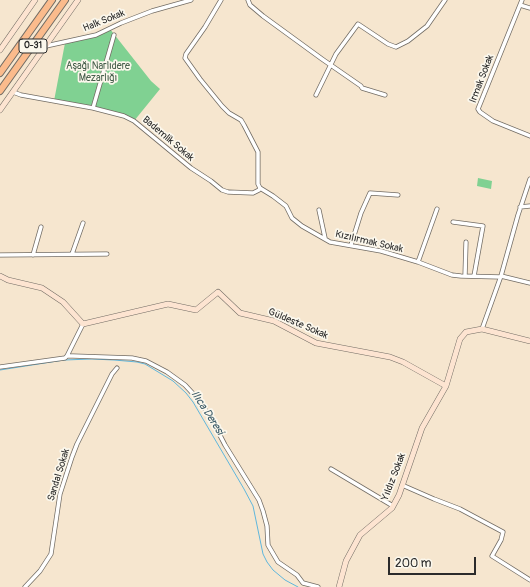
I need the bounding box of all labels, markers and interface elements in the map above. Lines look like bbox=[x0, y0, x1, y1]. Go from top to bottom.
street label: Halk Sokak bbox=[81, 7, 127, 35]
road number: O-31 bbox=[19, 39, 47, 53]
street label: Irmak Sokak bbox=[467, 53, 497, 105]
park label: Aşağı Narlıdere Mezarlığı bbox=[66, 60, 130, 84]
street label: Bademlik Sokak bbox=[140, 114, 196, 164]
street label: Kızılırmak Sokak bbox=[334, 228, 404, 256]
street label: Güldeste Sokak bbox=[266, 306, 330, 342]
water label: Ilıca Deresi bbox=[188, 388, 226, 438]
street label: Sandal Sokak bbox=[45, 447, 73, 503]
street label: Yıldız Sokak bbox=[379, 451, 409, 503]
scale bar bbox=[390, 549, 478, 575]
text: 200 m bbox=[395, 556, 431, 571]

